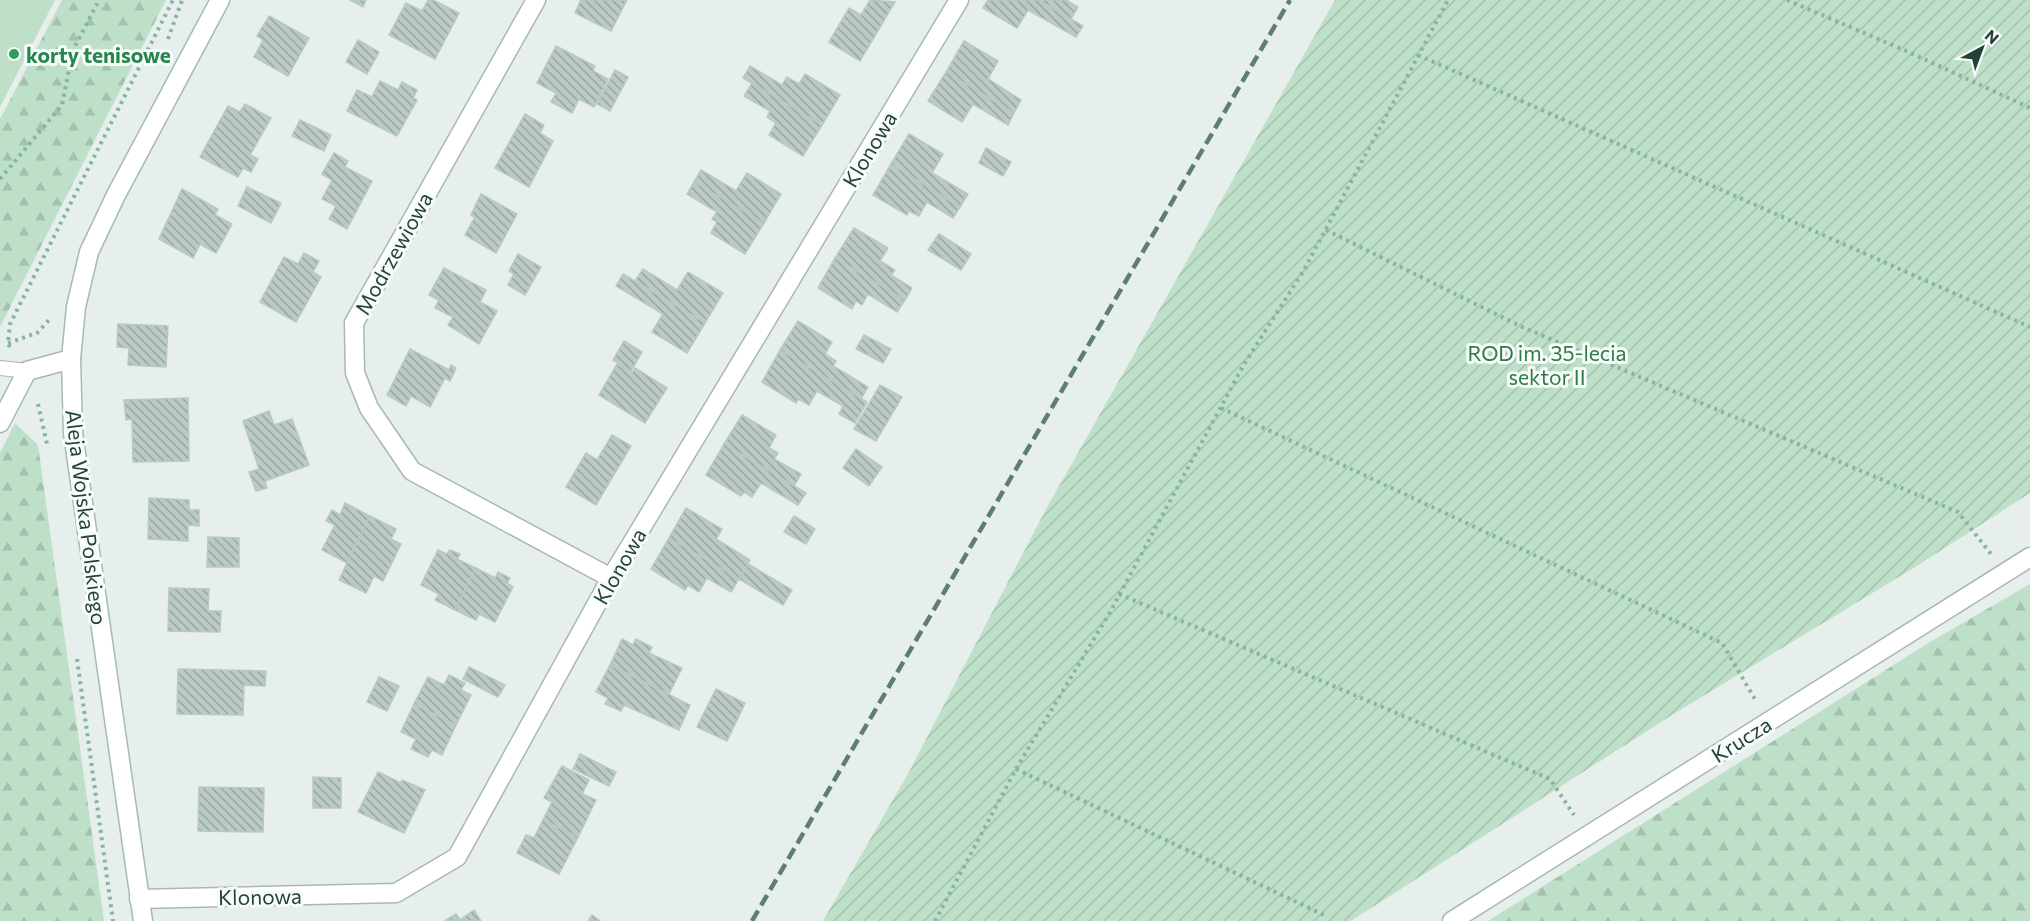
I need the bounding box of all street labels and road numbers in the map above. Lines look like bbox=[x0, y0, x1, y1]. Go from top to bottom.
street label: Klonowa bbox=[837, 107, 901, 191]
street label: Modrzewiowa bbox=[349, 187, 437, 319]
street label: Aleja Wojska Polskiego bbox=[61, 408, 113, 626]
street label: Klonowa bbox=[587, 523, 651, 609]
street label: Krucza bbox=[1706, 711, 1776, 767]
street label: Klonowa bbox=[218, 883, 302, 909]

